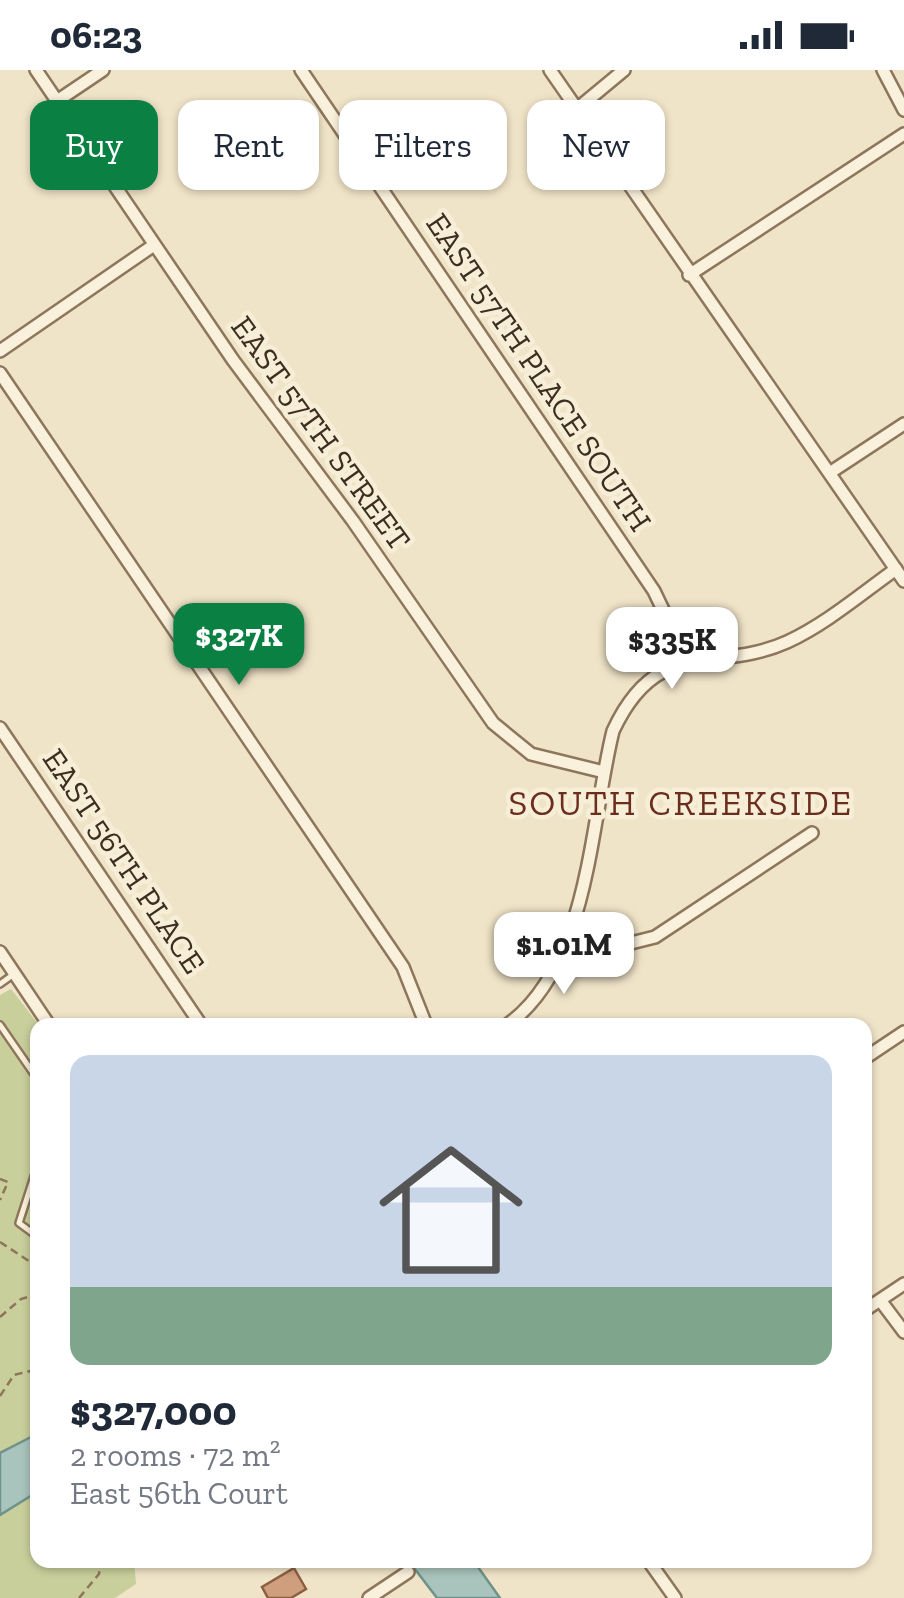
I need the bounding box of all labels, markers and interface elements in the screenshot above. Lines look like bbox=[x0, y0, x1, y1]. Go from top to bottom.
text: 06:23 bbox=[50, 12, 142, 58]
chip: Buy bbox=[30, 100, 158, 190]
chip: Rent bbox=[178, 100, 319, 190]
chip: Filters bbox=[339, 100, 507, 190]
chip: New bbox=[527, 100, 665, 190]
street label: EAST 57TH PLACE SOUTH bbox=[418, 206, 660, 538]
street label: EAST 57TH STREET bbox=[223, 309, 419, 558]
pin: $327K bbox=[169, 603, 309, 688]
pin: $335K bbox=[602, 607, 742, 692]
text: $327K bbox=[195, 616, 283, 654]
text: $335K bbox=[628, 620, 716, 658]
street label: EAST 56TH PLACE bbox=[35, 741, 213, 981]
district label: SOUTH CREEKSIDE bbox=[508, 782, 854, 824]
pin: $1.01M bbox=[483, 912, 645, 997]
text: $1.01M bbox=[516, 925, 612, 963]
icon: home bbox=[361, 1120, 541, 1300]
text: $327,000 bbox=[70, 1385, 237, 1436]
text: 2 rooms · 72 m² bbox=[70, 1436, 281, 1474]
text: East 56th Court bbox=[70, 1474, 288, 1512]

